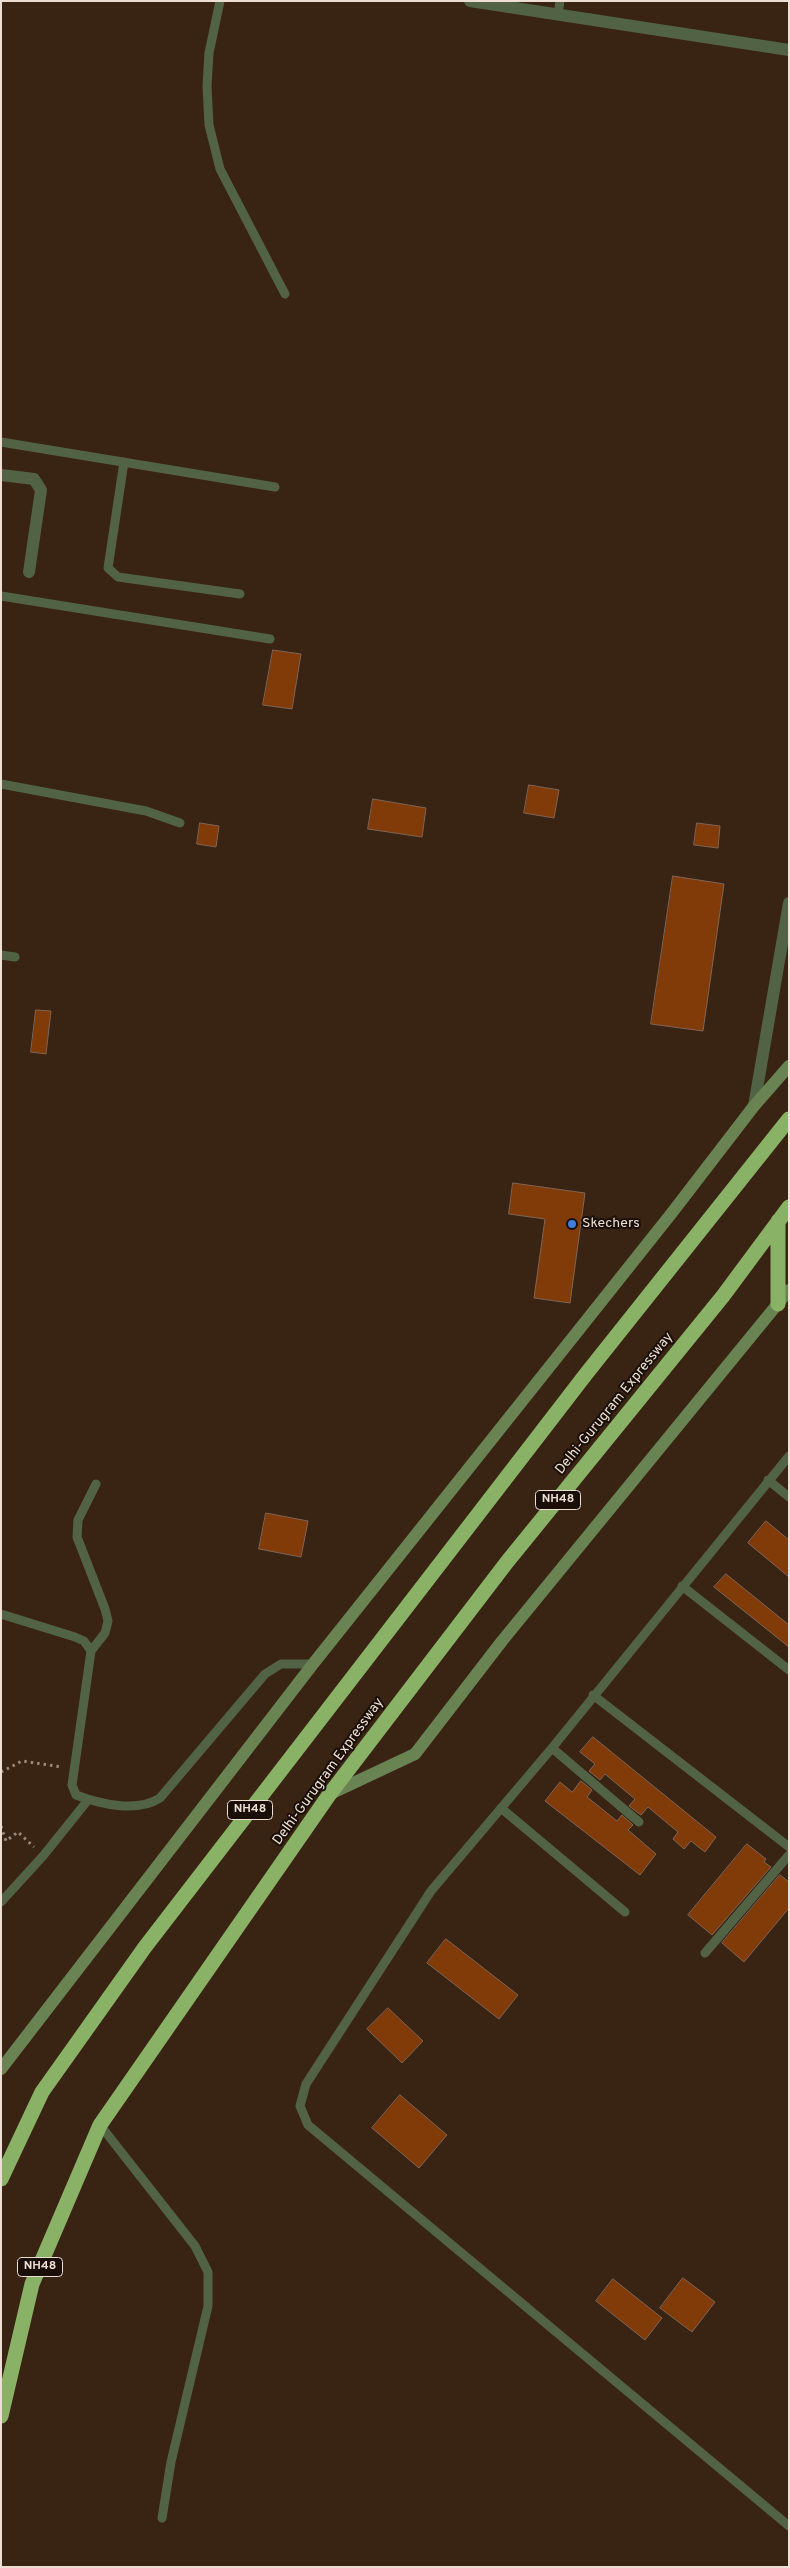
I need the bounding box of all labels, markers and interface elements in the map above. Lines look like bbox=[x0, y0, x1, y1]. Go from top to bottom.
place label: Skechers bbox=[582, 1216, 640, 1232]
marker: Skechers bbox=[566, 1218, 578, 1230]
street label: Delhi-Gurugram Expressway bbox=[553, 1330, 677, 1478]
road number: NH48 bbox=[536, 1490, 580, 1510]
street label: Delhi-Gurugram Expressway bbox=[270, 1695, 388, 1849]
road number: NH48 bbox=[228, 1800, 272, 1820]
road number: NH48 bbox=[18, 2258, 62, 2276]

